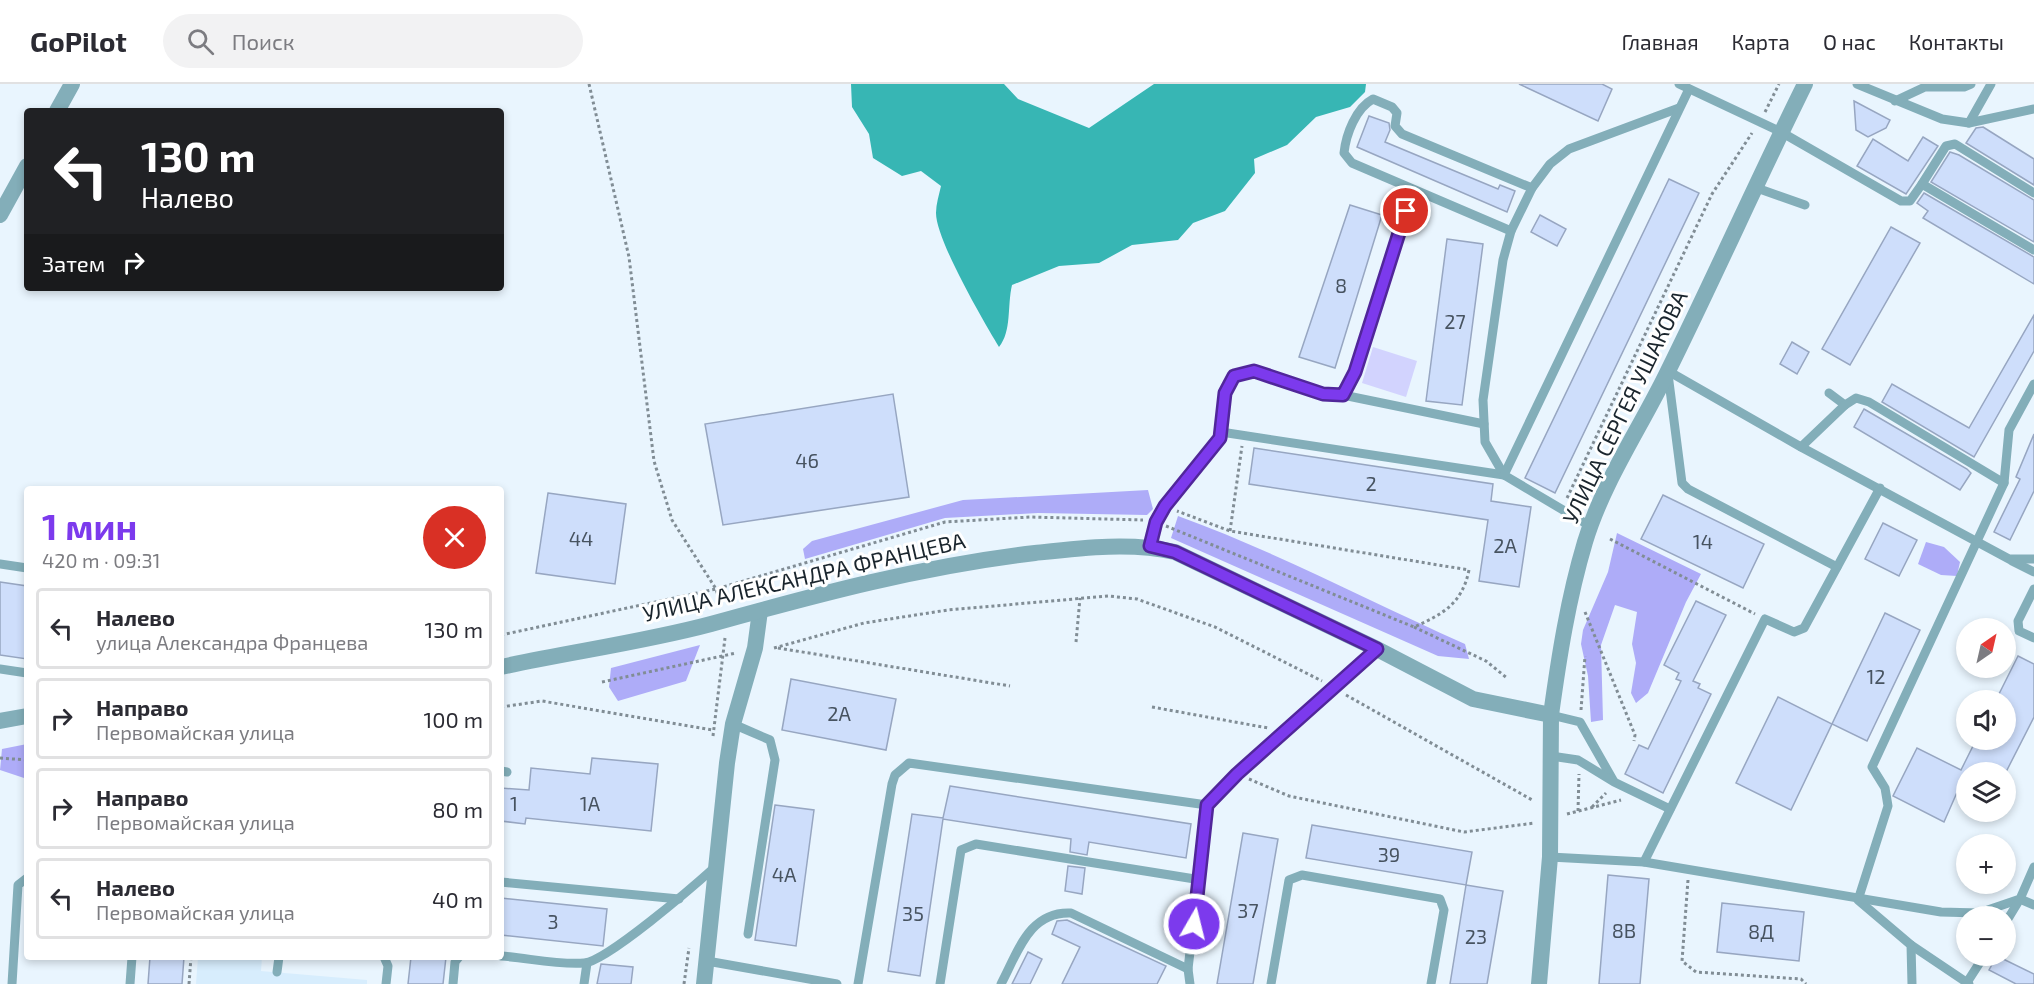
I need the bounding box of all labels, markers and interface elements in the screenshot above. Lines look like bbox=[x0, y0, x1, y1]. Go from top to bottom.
search box bbox=[163, 14, 583, 68]
text: GoPilot bbox=[30, 24, 127, 58]
icon: search bbox=[184, 25, 217, 58]
text: Поиск bbox=[232, 28, 295, 54]
text: Главная bbox=[1622, 29, 1699, 54]
text: Карта bbox=[1732, 29, 1790, 54]
text: О нас bbox=[1823, 29, 1876, 54]
text: Контакты bbox=[1909, 29, 2004, 54]
text: 130 m bbox=[141, 130, 256, 180]
icon: left bbox=[42, 132, 120, 210]
text: Налево bbox=[141, 181, 234, 213]
pin bbox=[1380, 185, 1431, 236]
icon: arrive bbox=[1389, 194, 1422, 227]
icon: right bbox=[117, 246, 150, 279]
text: Затем bbox=[42, 250, 105, 276]
house number: 8 bbox=[1335, 273, 1347, 297]
street label: УЛИЦА СЕРГЕЯ УШАКОВА bbox=[1556, 285, 1692, 527]
house number: 27 bbox=[1444, 309, 1466, 333]
house number: 46 bbox=[795, 448, 819, 472]
house number: 2 bbox=[1365, 471, 1377, 495]
text: 1 мин bbox=[42, 504, 137, 547]
button: close bbox=[423, 506, 486, 569]
house number: 44 bbox=[569, 526, 593, 550]
street label: УЛИЦА АЛЕКСАНДРА ФРАНЦЕВА bbox=[640, 526, 968, 626]
house number: 14 bbox=[1693, 529, 1713, 553]
house number: 2А bbox=[1493, 533, 1517, 557]
text: 420 m · 09:31 bbox=[42, 548, 161, 572]
text: Налево bbox=[96, 604, 175, 630]
icon: left bbox=[45, 612, 78, 645]
text: 130 m bbox=[425, 616, 483, 642]
north arrow bbox=[1956, 618, 2016, 678]
map controls bbox=[1956, 618, 2016, 966]
text: улица Александра Францева bbox=[96, 630, 368, 654]
house number: 12 bbox=[1866, 664, 1886, 688]
button: sound bbox=[1956, 690, 2016, 750]
text: Направо bbox=[96, 694, 189, 720]
house number: 2А bbox=[827, 701, 851, 725]
icon: right bbox=[45, 702, 78, 735]
text: 100 m bbox=[424, 706, 483, 732]
text: Первомайская улица bbox=[96, 720, 295, 744]
button: layers bbox=[1956, 762, 2016, 822]
text: Направо bbox=[96, 784, 189, 810]
house number: 1 bbox=[510, 791, 518, 815]
house number: 1А bbox=[580, 791, 601, 815]
icon: right bbox=[45, 792, 78, 825]
text: 80 m bbox=[432, 796, 483, 822]
text: Первомайская улица bbox=[96, 810, 295, 834]
button: + bbox=[1956, 834, 2016, 894]
house number: 39 bbox=[1378, 842, 1400, 866]
house number: 4А bbox=[772, 862, 797, 886]
text: Налево bbox=[96, 874, 175, 900]
icon: left bbox=[45, 882, 78, 915]
text: 40 m bbox=[432, 886, 483, 912]
position arrow bbox=[1162, 892, 1226, 956]
house number: 37 bbox=[1237, 898, 1259, 922]
text: Первомайская улица bbox=[96, 900, 295, 924]
house number: 35 bbox=[902, 901, 924, 925]
button: − bbox=[1956, 906, 2016, 966]
house number: 3 bbox=[547, 909, 559, 933]
house number: 8В bbox=[1612, 918, 1636, 942]
house number: 8Д bbox=[1748, 919, 1774, 943]
house number: 23 bbox=[1465, 924, 1487, 948]

